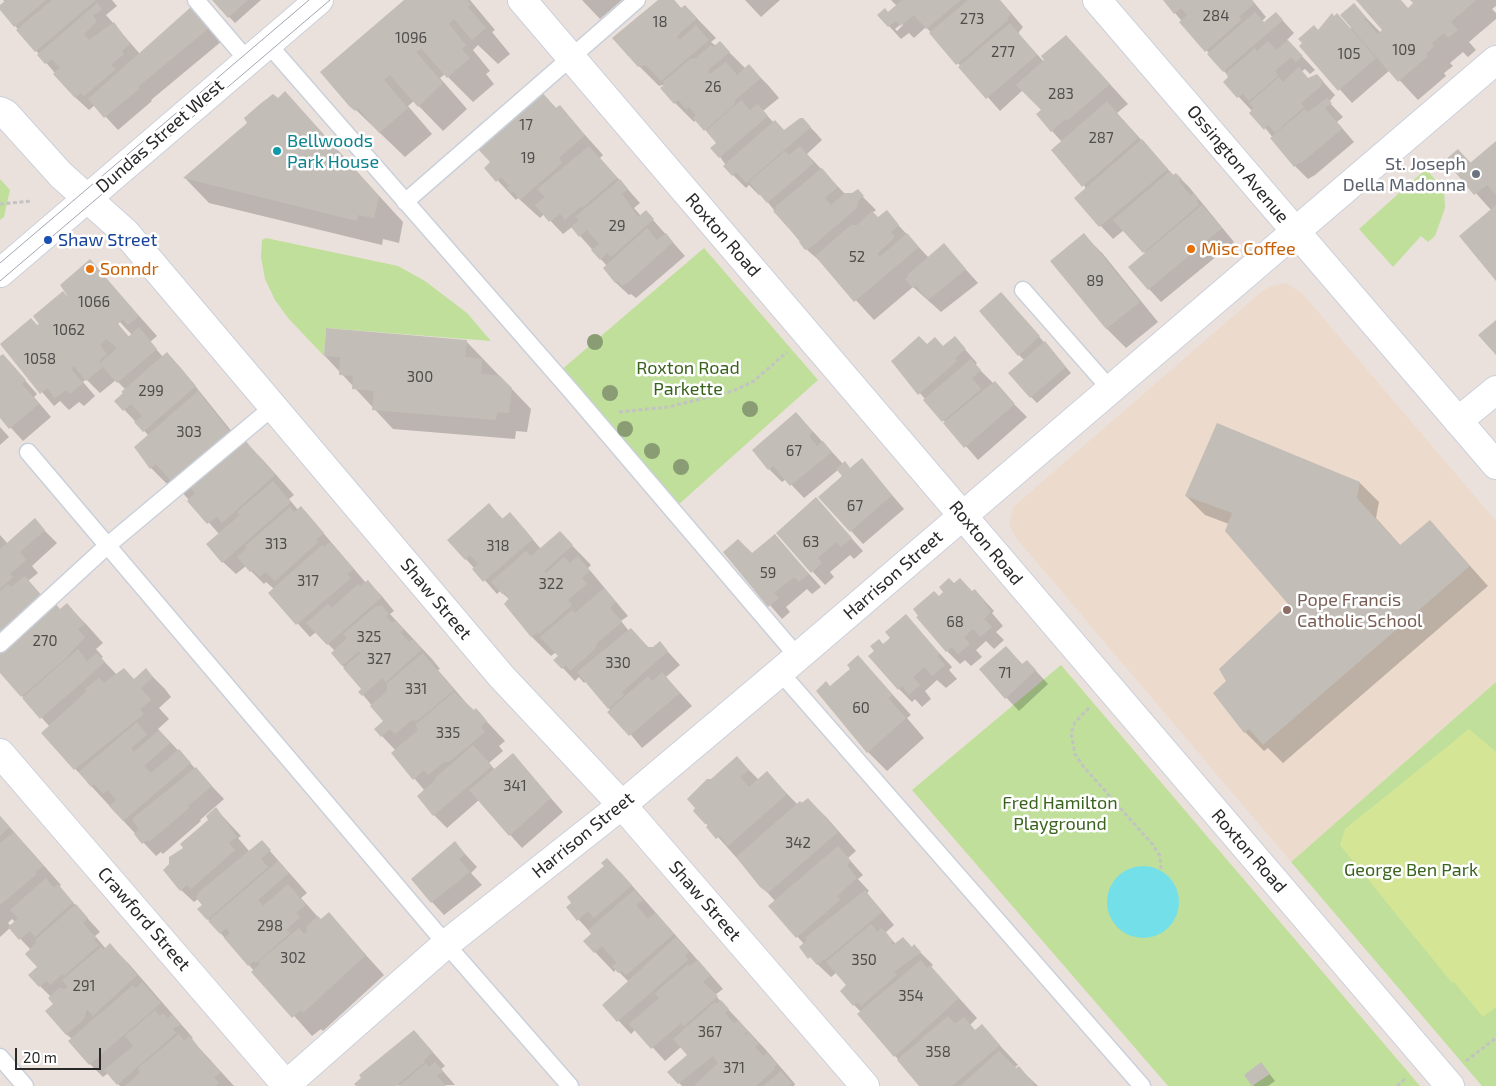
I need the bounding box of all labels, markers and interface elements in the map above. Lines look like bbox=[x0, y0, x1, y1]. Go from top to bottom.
house number: 284 bbox=[1203, 7, 1229, 25]
house number: 273 bbox=[960, 10, 984, 28]
house number: 18 bbox=[652, 13, 668, 31]
house number: 1096 bbox=[395, 29, 427, 47]
house number: 109 bbox=[1392, 41, 1416, 59]
house number: 277 bbox=[991, 43, 1015, 61]
house number: 105 bbox=[1337, 45, 1361, 63]
street label: Dundas Street West bbox=[92, 75, 228, 197]
house number: 26 bbox=[704, 78, 722, 96]
house number: 283 bbox=[1048, 85, 1074, 103]
street label: Ossington Avenue bbox=[1182, 101, 1294, 227]
house number: 17 bbox=[519, 116, 533, 134]
house number: 287 bbox=[1088, 129, 1114, 147]
place label: Bellwoods Park House bbox=[287, 130, 379, 172]
marker: Bellwoods Park House bbox=[271, 145, 283, 157]
house number: 19 bbox=[521, 149, 535, 167]
place label: St. Joseph Della Madonna bbox=[1343, 153, 1466, 195]
marker: St. Joseph Della Madonna bbox=[1470, 168, 1482, 180]
street label: Roxton Road bbox=[681, 189, 765, 281]
house number: 29 bbox=[608, 217, 626, 235]
place label: Shaw Street bbox=[58, 229, 157, 251]
marker: Shaw Street bbox=[42, 234, 54, 246]
place label: Misc Coffee bbox=[1201, 238, 1296, 260]
marker: Misc Coffee bbox=[1185, 243, 1197, 255]
house number: 52 bbox=[849, 248, 865, 266]
place label: Sonndr bbox=[100, 258, 159, 280]
marker: Sonndr bbox=[84, 263, 96, 275]
house number: 89 bbox=[1086, 272, 1104, 290]
house number: 1066 bbox=[78, 293, 110, 311]
house number: 1062 bbox=[53, 321, 85, 339]
house number: 1058 bbox=[24, 350, 56, 368]
park label: Roxton Road Parkette bbox=[636, 357, 740, 399]
house number: 300 bbox=[407, 368, 433, 386]
house number: 299 bbox=[138, 382, 164, 400]
house number: 303 bbox=[176, 423, 202, 441]
house number: 67 bbox=[786, 442, 802, 460]
street label: Roxton Road bbox=[944, 496, 1028, 590]
house number: 67 bbox=[847, 497, 863, 515]
street label: Harrison Street bbox=[839, 526, 947, 624]
house number: 63 bbox=[803, 533, 819, 551]
house number: 313 bbox=[265, 535, 287, 553]
house number: 318 bbox=[486, 537, 510, 555]
street label: Shaw Street bbox=[396, 554, 476, 644]
house number: 59 bbox=[760, 564, 776, 582]
house number: 317 bbox=[297, 572, 319, 590]
house number: 322 bbox=[538, 575, 564, 593]
place label: Pope Francis Catholic School bbox=[1297, 589, 1422, 632]
marker: Pope Francis Catholic School bbox=[1281, 604, 1293, 616]
house number: 68 bbox=[946, 613, 964, 631]
house number: 325 bbox=[357, 628, 381, 646]
house number: 270 bbox=[32, 632, 58, 650]
house number: 327 bbox=[367, 650, 391, 668]
house number: 330 bbox=[605, 654, 631, 672]
house number: 71 bbox=[998, 664, 1012, 682]
house number: 331 bbox=[405, 680, 427, 698]
house number: 60 bbox=[852, 699, 870, 717]
house number: 335 bbox=[436, 724, 460, 742]
house number: 341 bbox=[503, 777, 527, 795]
street label: Harrison Street bbox=[528, 787, 638, 883]
park label: Fred Hamilton Playground bbox=[1002, 792, 1118, 834]
street label: Roxton Road bbox=[1207, 805, 1291, 897]
house number: 342 bbox=[785, 834, 811, 852]
street label: Shaw Street bbox=[664, 856, 746, 946]
park label: George Ben Park bbox=[1344, 859, 1478, 881]
street label: Crawford Street bbox=[93, 863, 195, 975]
house number: 298 bbox=[257, 917, 283, 935]
house number: 302 bbox=[280, 949, 306, 967]
house number: 350 bbox=[851, 951, 877, 969]
house number: 291 bbox=[73, 977, 95, 995]
house number: 354 bbox=[898, 987, 924, 1005]
house number: 367 bbox=[698, 1023, 722, 1041]
scale bar bbox=[18, 1038, 104, 1070]
house number: 358 bbox=[925, 1043, 951, 1061]
text: 20 m bbox=[23, 1048, 57, 1066]
house number: 371 bbox=[723, 1059, 745, 1077]

